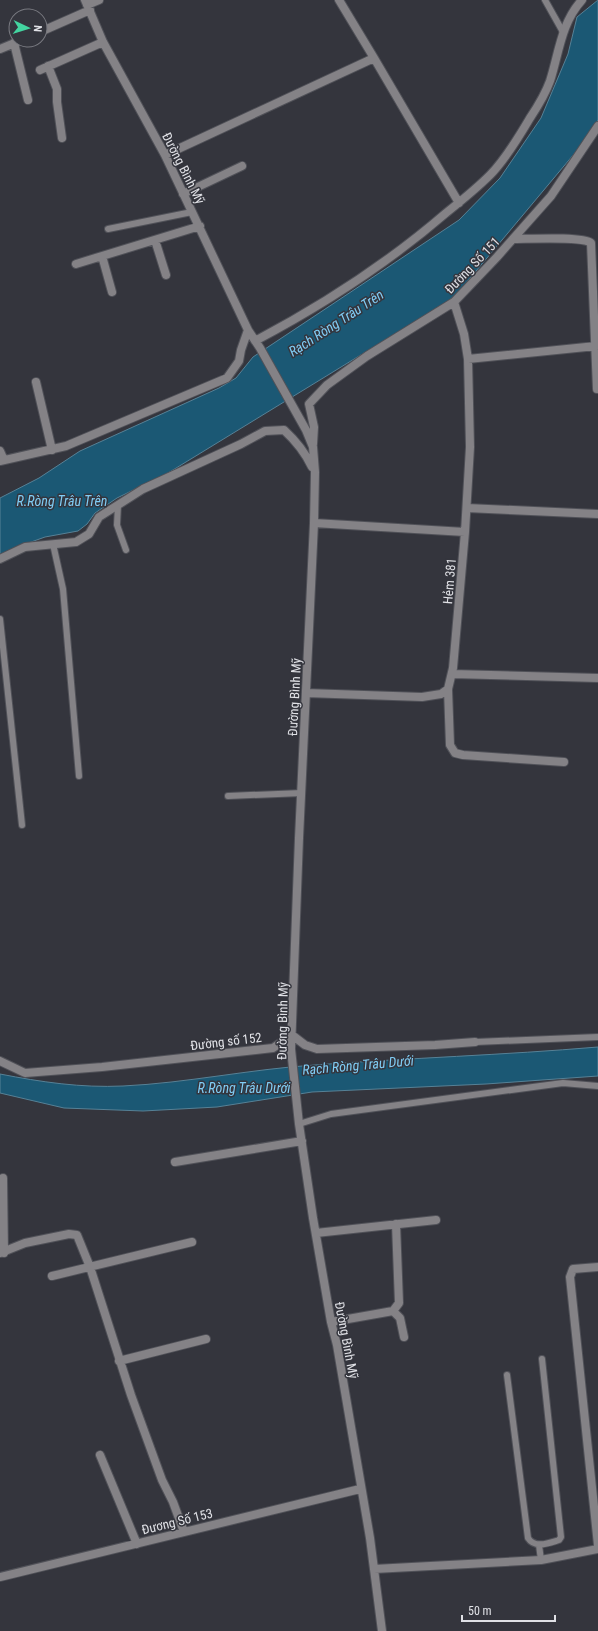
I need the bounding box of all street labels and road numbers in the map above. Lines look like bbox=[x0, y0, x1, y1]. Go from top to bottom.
street label: Đường Bình Mỹ bbox=[159, 130, 208, 207]
street label: Đường Số 151 bbox=[442, 234, 503, 297]
street label: Hẻm 381 bbox=[440, 557, 459, 605]
street label: Đường Bình Mỹ bbox=[285, 657, 304, 736]
street label: Đường Bình Mỹ bbox=[274, 981, 291, 1060]
street label: Đường số 152 bbox=[190, 1030, 263, 1053]
street label: Đường Bình Mỹ bbox=[332, 1300, 361, 1380]
street label: Đương Số 153 bbox=[140, 1505, 214, 1538]

